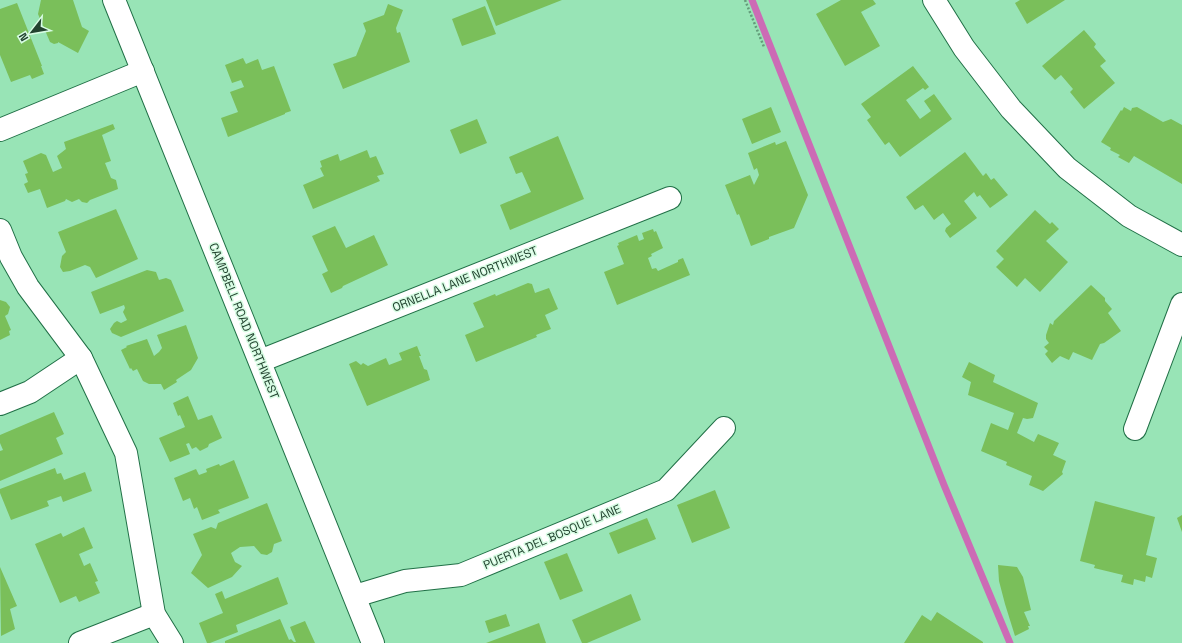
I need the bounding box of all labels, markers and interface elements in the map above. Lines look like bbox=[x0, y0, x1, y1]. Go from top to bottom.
north arrow bbox=[12, 12, 52, 52]
text: N bbox=[16, 30, 31, 44]
street label: CAMPBELL ROAD NORTHWEST bbox=[205, 241, 283, 401]
street label: ORNELLA LANE NORTHWEST bbox=[390, 242, 540, 316]
street label: PUERTA DEL BOSQUE LANE bbox=[481, 501, 624, 573]

